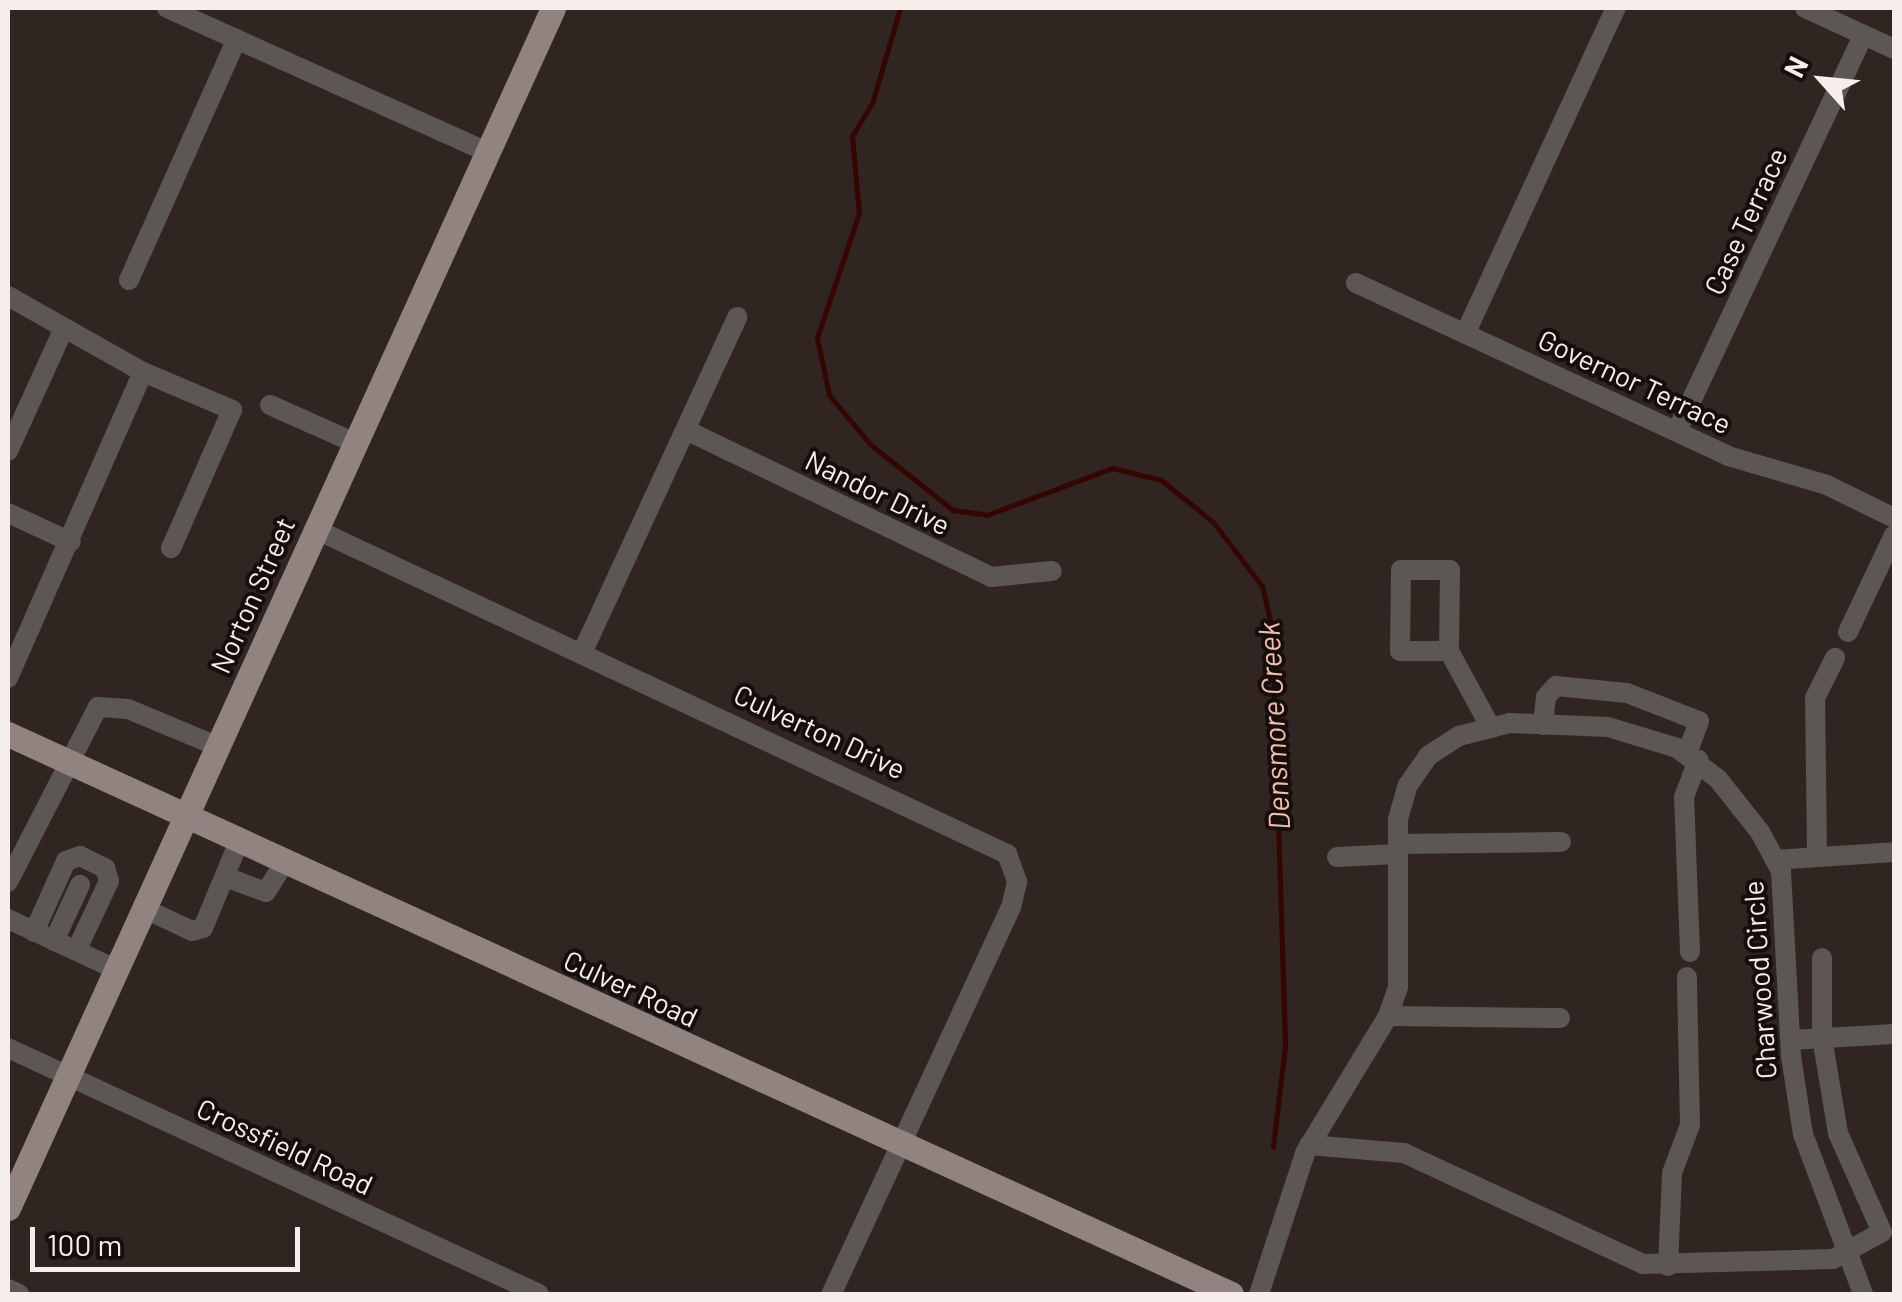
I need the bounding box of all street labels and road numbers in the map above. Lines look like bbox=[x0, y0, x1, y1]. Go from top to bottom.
street label: Case Terrace bbox=[1696, 142, 1794, 300]
street label: Governor Terrace bbox=[1533, 322, 1737, 440]
street label: Nandor Drive bbox=[800, 443, 956, 541]
street label: Norton Street bbox=[203, 512, 301, 678]
street label: Culverton Drive bbox=[729, 677, 911, 785]
street label: Charwood Circle bbox=[1735, 880, 1783, 1080]
street label: Culver Road bbox=[559, 942, 703, 1034]
street label: Crossfield Road bbox=[192, 1091, 378, 1201]

